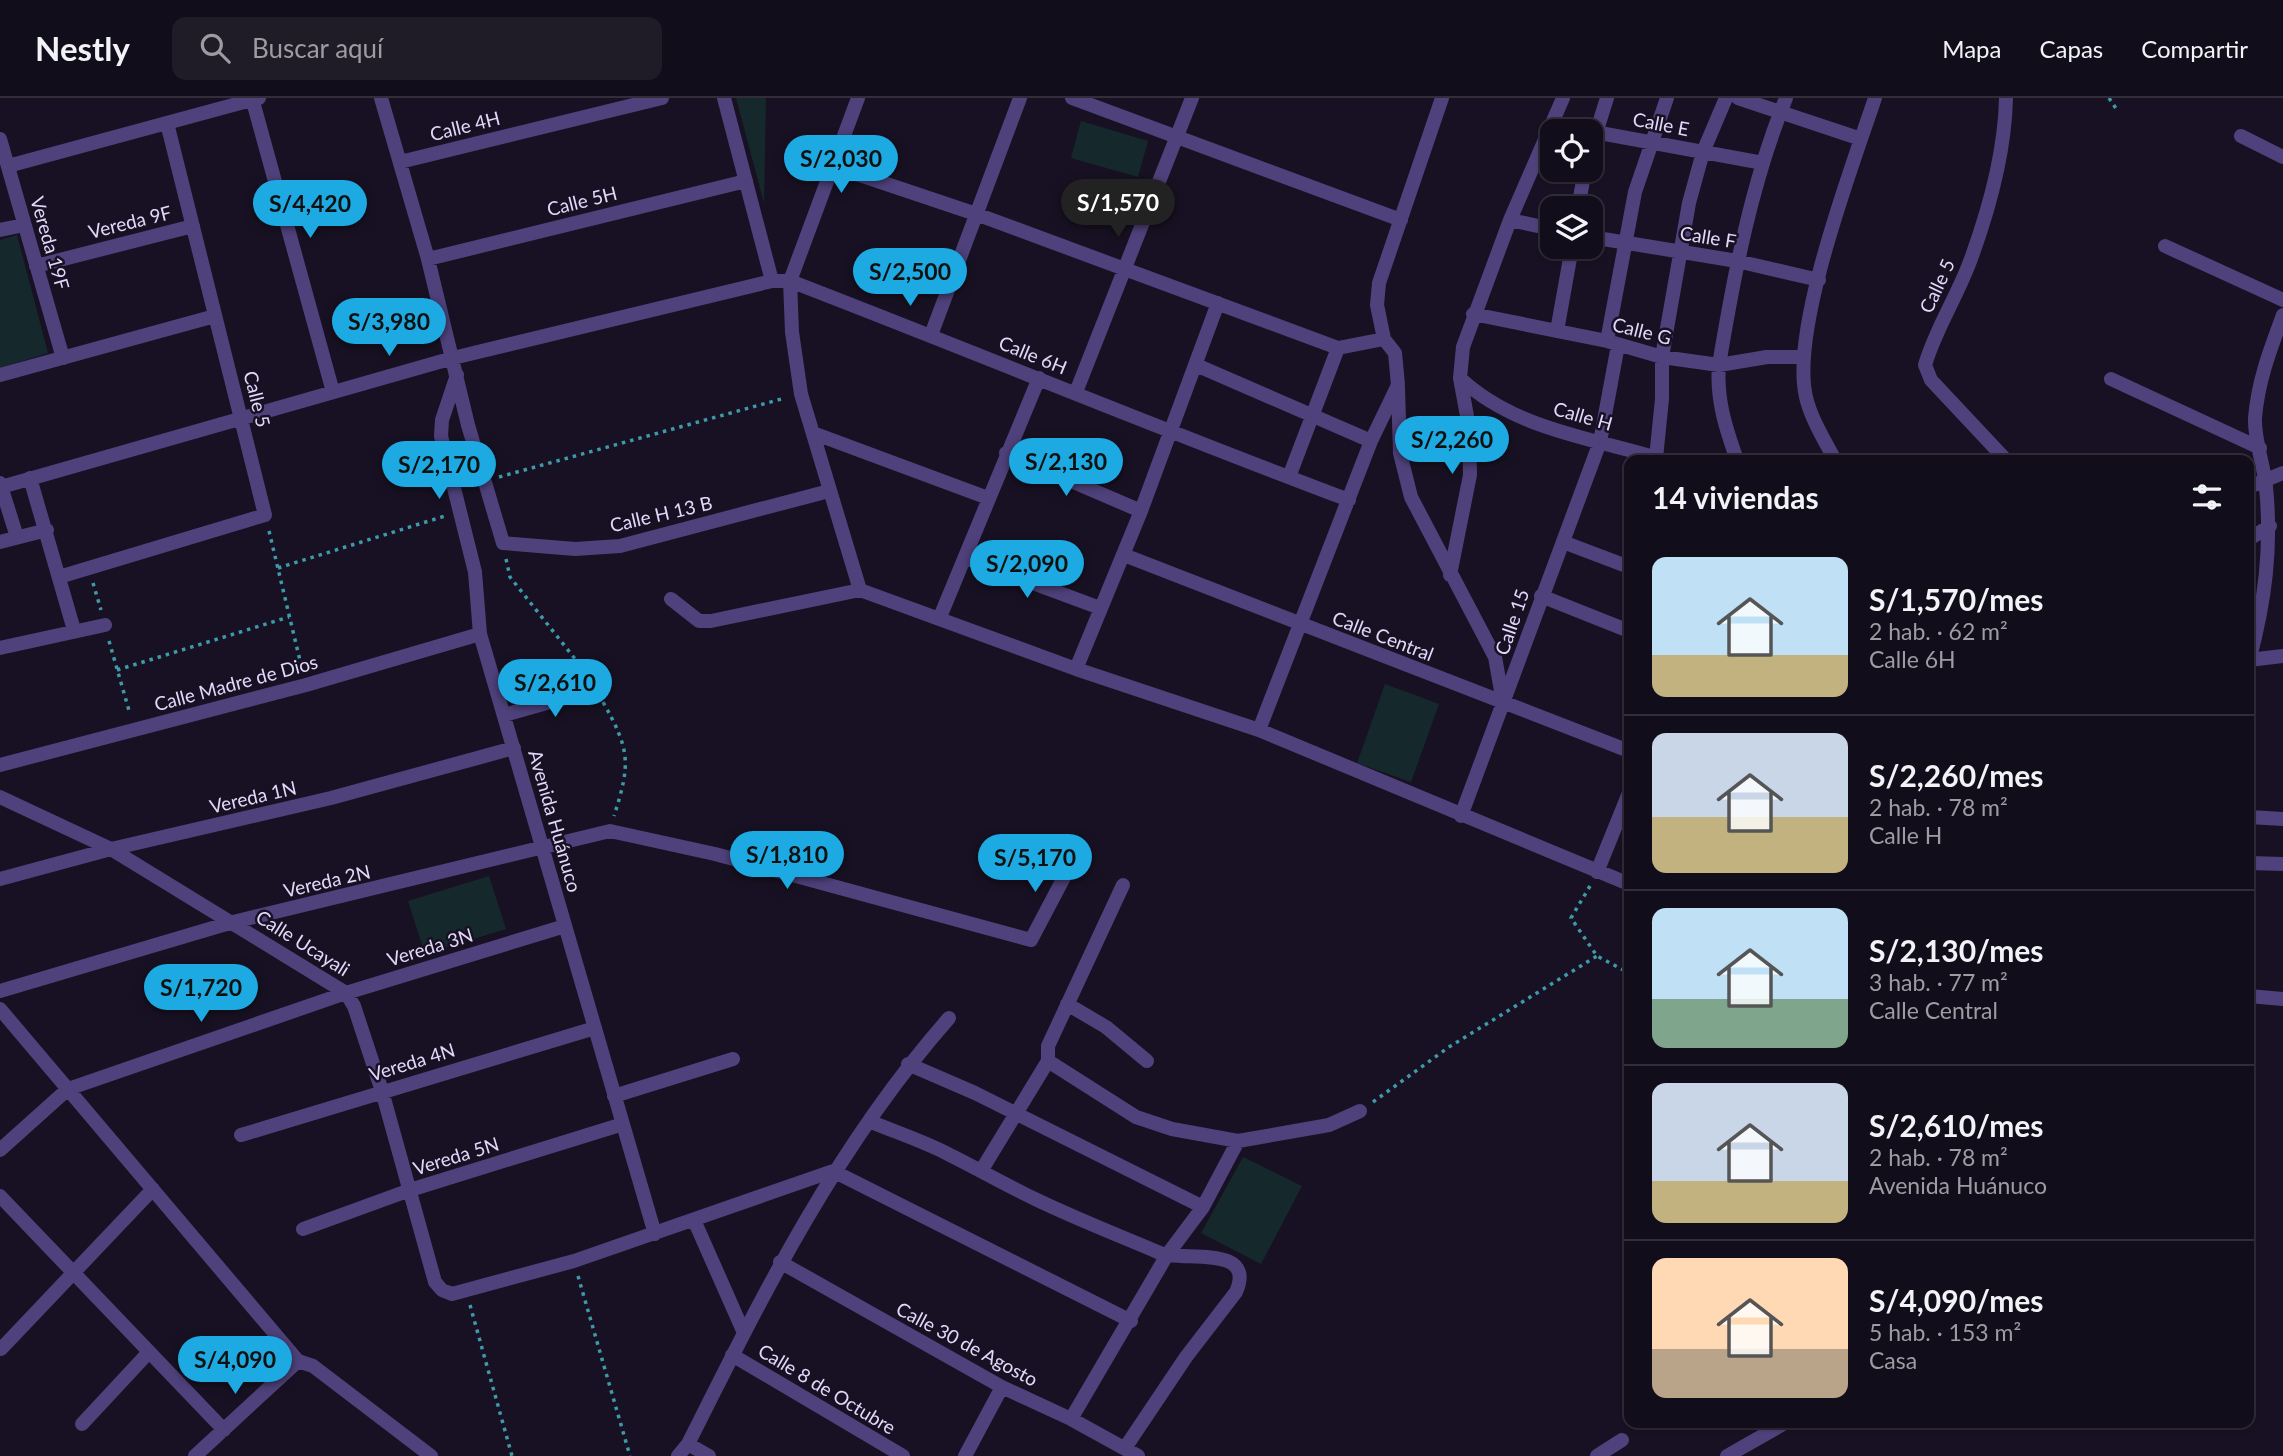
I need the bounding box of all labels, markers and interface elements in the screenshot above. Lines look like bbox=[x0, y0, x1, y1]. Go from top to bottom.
search box bbox=[172, 17, 662, 80]
text: Nestly bbox=[35, 28, 130, 68]
icon: search bbox=[196, 29, 234, 67]
text: Buscar aquí bbox=[252, 32, 383, 64]
text: Mapa bbox=[1942, 34, 2001, 63]
text: Capas bbox=[2039, 34, 2103, 63]
text: Compartir bbox=[2141, 34, 2248, 63]
street label: Calle 4H bbox=[427, 106, 502, 145]
street label: Calle E bbox=[1631, 107, 1691, 140]
map controls bbox=[1540, 119, 1603, 259]
button: locate bbox=[1540, 119, 1603, 182]
pin: S/2,030 bbox=[776, 136, 906, 195]
text: S/2,030 bbox=[800, 144, 882, 172]
pin: S/4,420 bbox=[245, 180, 375, 240]
pin: S/1,570 bbox=[1053, 180, 1183, 239]
street label: Calle 5H bbox=[544, 181, 619, 220]
text: S/1,570 bbox=[1077, 188, 1159, 216]
text: S/4,420 bbox=[269, 189, 351, 217]
street label: Vereda 19F bbox=[26, 194, 75, 292]
button: layers bbox=[1540, 196, 1603, 259]
street label: Vereda 9F bbox=[86, 200, 174, 243]
street label: Calle F bbox=[1678, 221, 1738, 252]
pin: S/2,500 bbox=[845, 248, 975, 308]
street label: Calle 5 bbox=[1914, 255, 1959, 316]
text: S/2,500 bbox=[869, 257, 951, 285]
pin: S/3,980 bbox=[324, 299, 454, 358]
text: S/3,980 bbox=[348, 307, 430, 335]
street label: Calle G bbox=[1610, 312, 1674, 349]
street label: Calle 6H bbox=[996, 330, 1071, 379]
street label: Calle 5 bbox=[239, 368, 276, 429]
street label: Calle H bbox=[1551, 396, 1615, 435]
pin: S/2,260 bbox=[1387, 416, 1517, 476]
text: S/2,260 bbox=[1411, 425, 1493, 453]
pin: S/2,130 bbox=[1001, 438, 1131, 498]
pin: S/2,170 bbox=[374, 442, 504, 501]
text: S/2,130 bbox=[1025, 447, 1107, 475]
text: S/2,170 bbox=[398, 450, 480, 478]
icon: filters bbox=[2188, 478, 2226, 516]
text: 14 viviendas bbox=[1652, 479, 1819, 515]
street label: Calle H 13 B bbox=[607, 491, 714, 536]
pin: S/2,090 bbox=[962, 540, 1092, 600]
text: S/2,090 bbox=[986, 549, 1068, 577]
text: S/1,570/mes bbox=[1869, 581, 2043, 617]
icon: home bbox=[1708, 585, 1792, 669]
street label: Calle 15 bbox=[1490, 586, 1533, 658]
street label: Calle Central bbox=[1329, 606, 1437, 665]
text: 2 hab. · 62 m² bbox=[1869, 617, 2008, 645]
text: Calle 6H bbox=[1869, 645, 1956, 673]
street label: Calle Madre de Dios bbox=[152, 650, 320, 715]
pin: S/2,610 bbox=[490, 660, 620, 719]
text: S/2,610 bbox=[514, 668, 596, 696]
street label: Avenida Huánuco bbox=[524, 747, 587, 895]
text: S/2,260/mes bbox=[1869, 757, 2043, 793]
icon: home bbox=[1708, 761, 1792, 845]
street label: Vereda 1N bbox=[207, 775, 299, 818]
text: 2 hab. · 78 m² bbox=[1869, 793, 2008, 821]
text: Calle H bbox=[1869, 821, 1942, 849]
pin: S/1,810 bbox=[722, 832, 852, 891]
pin: S/5,170 bbox=[970, 834, 1100, 894]
text: S/1,810 bbox=[746, 840, 828, 868]
text: S/5,170 bbox=[994, 843, 1076, 871]
street label: Vereda 2N bbox=[281, 859, 373, 902]
street label: Calle Ucayali bbox=[252, 905, 354, 980]
street label: Vereda 3N bbox=[384, 923, 476, 970]
text: S/2,130/mes bbox=[1869, 932, 2043, 968]
icon: home bbox=[1708, 936, 1792, 1020]
pin: S/1,720 bbox=[136, 964, 266, 1024]
text: 3 hab. · 77 m² bbox=[1869, 968, 2008, 996]
text: S/1,720 bbox=[160, 973, 242, 1001]
text: Calle Central bbox=[1869, 996, 1998, 1024]
street label: Vereda 4N bbox=[366, 1038, 458, 1085]
text: S/2,610/mes bbox=[1869, 1107, 2043, 1143]
icon: home bbox=[1708, 1111, 1792, 1195]
street label: Vereda 5N bbox=[410, 1132, 502, 1179]
text: 2 hab. · 78 m² bbox=[1869, 1143, 2008, 1171]
text: Avenida Huánuco bbox=[1869, 1171, 2047, 1199]
text: S/4,090/mes bbox=[1869, 1282, 2043, 1318]
icon: home bbox=[1708, 1286, 1792, 1370]
street label: Calle 30 de Agosto bbox=[893, 1297, 1042, 1391]
text: 5 hab. · 153 m² bbox=[1869, 1318, 2021, 1346]
pin: S/4,090 bbox=[170, 1336, 300, 1396]
street label: Calle 8 de Octubre bbox=[754, 1338, 900, 1439]
text: S/4,090 bbox=[194, 1345, 276, 1373]
text: Casa bbox=[1869, 1346, 1917, 1374]

